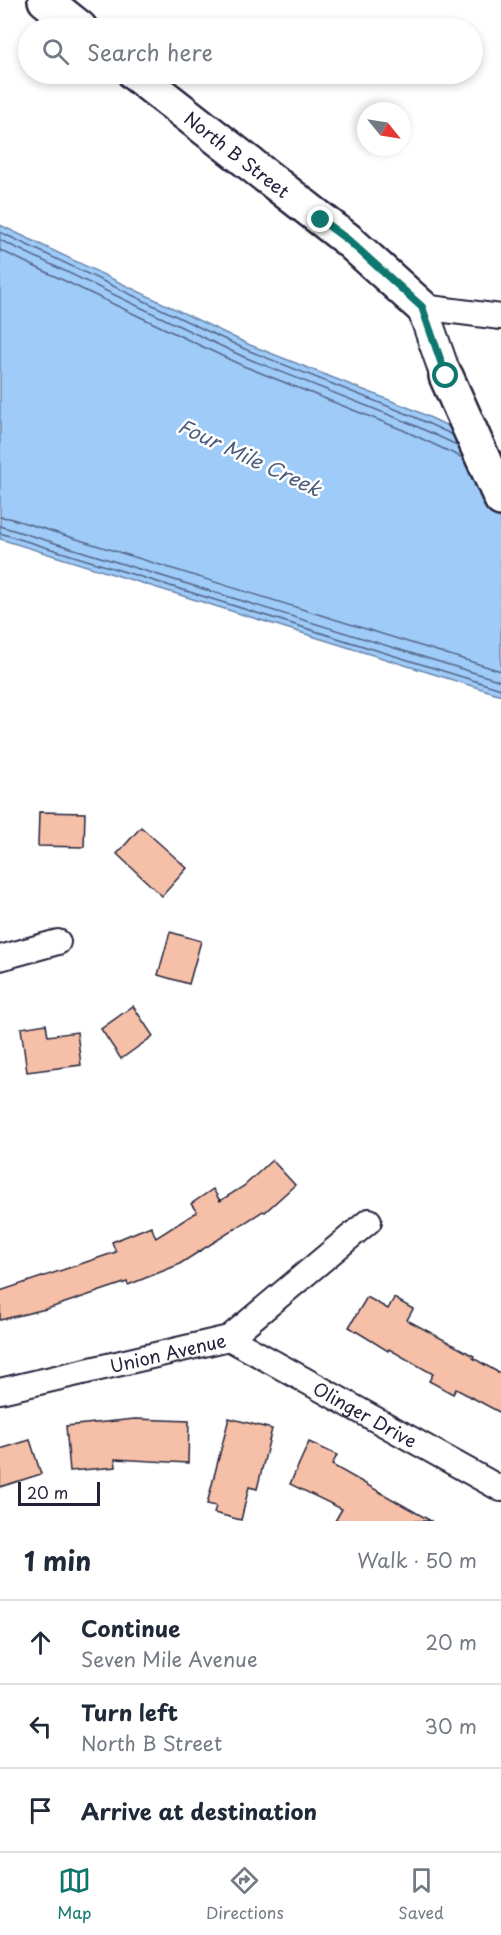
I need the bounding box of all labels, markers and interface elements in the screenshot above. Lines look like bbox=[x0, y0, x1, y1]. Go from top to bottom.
search box bbox=[18, 18, 483, 84]
icon: search bbox=[39, 35, 72, 68]
text: Search here bbox=[87, 35, 213, 68]
north arrow bbox=[357, 102, 411, 156]
street label: North B Street bbox=[179, 104, 296, 204]
route end bbox=[307, 206, 333, 232]
route start bbox=[432, 362, 458, 388]
water label: Four Mile Creek bbox=[173, 411, 327, 504]
street label: Union Avenue bbox=[107, 1326, 229, 1379]
street label: Olinger Drive bbox=[309, 1374, 422, 1453]
scale bar bbox=[18, 1479, 100, 1506]
text: 20 m bbox=[27, 1480, 68, 1504]
text: 1 min bbox=[24, 1541, 91, 1580]
text: Walk · 50 m bbox=[357, 1545, 477, 1575]
text: Continue bbox=[81, 1611, 180, 1644]
icon: ahead bbox=[24, 1626, 57, 1659]
text: 20 m bbox=[425, 1627, 477, 1657]
text: Seven Mile Avenue bbox=[81, 1644, 258, 1674]
text: Turn left bbox=[81, 1695, 178, 1728]
icon: left bbox=[24, 1710, 57, 1743]
text: 30 m bbox=[424, 1711, 477, 1741]
text: North B Street bbox=[81, 1728, 222, 1758]
icon: arrive bbox=[24, 1794, 57, 1827]
text: Arrive at destination bbox=[81, 1794, 317, 1827]
tab: Map bbox=[57, 1864, 91, 1924]
tab: Directions bbox=[206, 1864, 284, 1924]
tab: Saved bbox=[398, 1864, 444, 1924]

